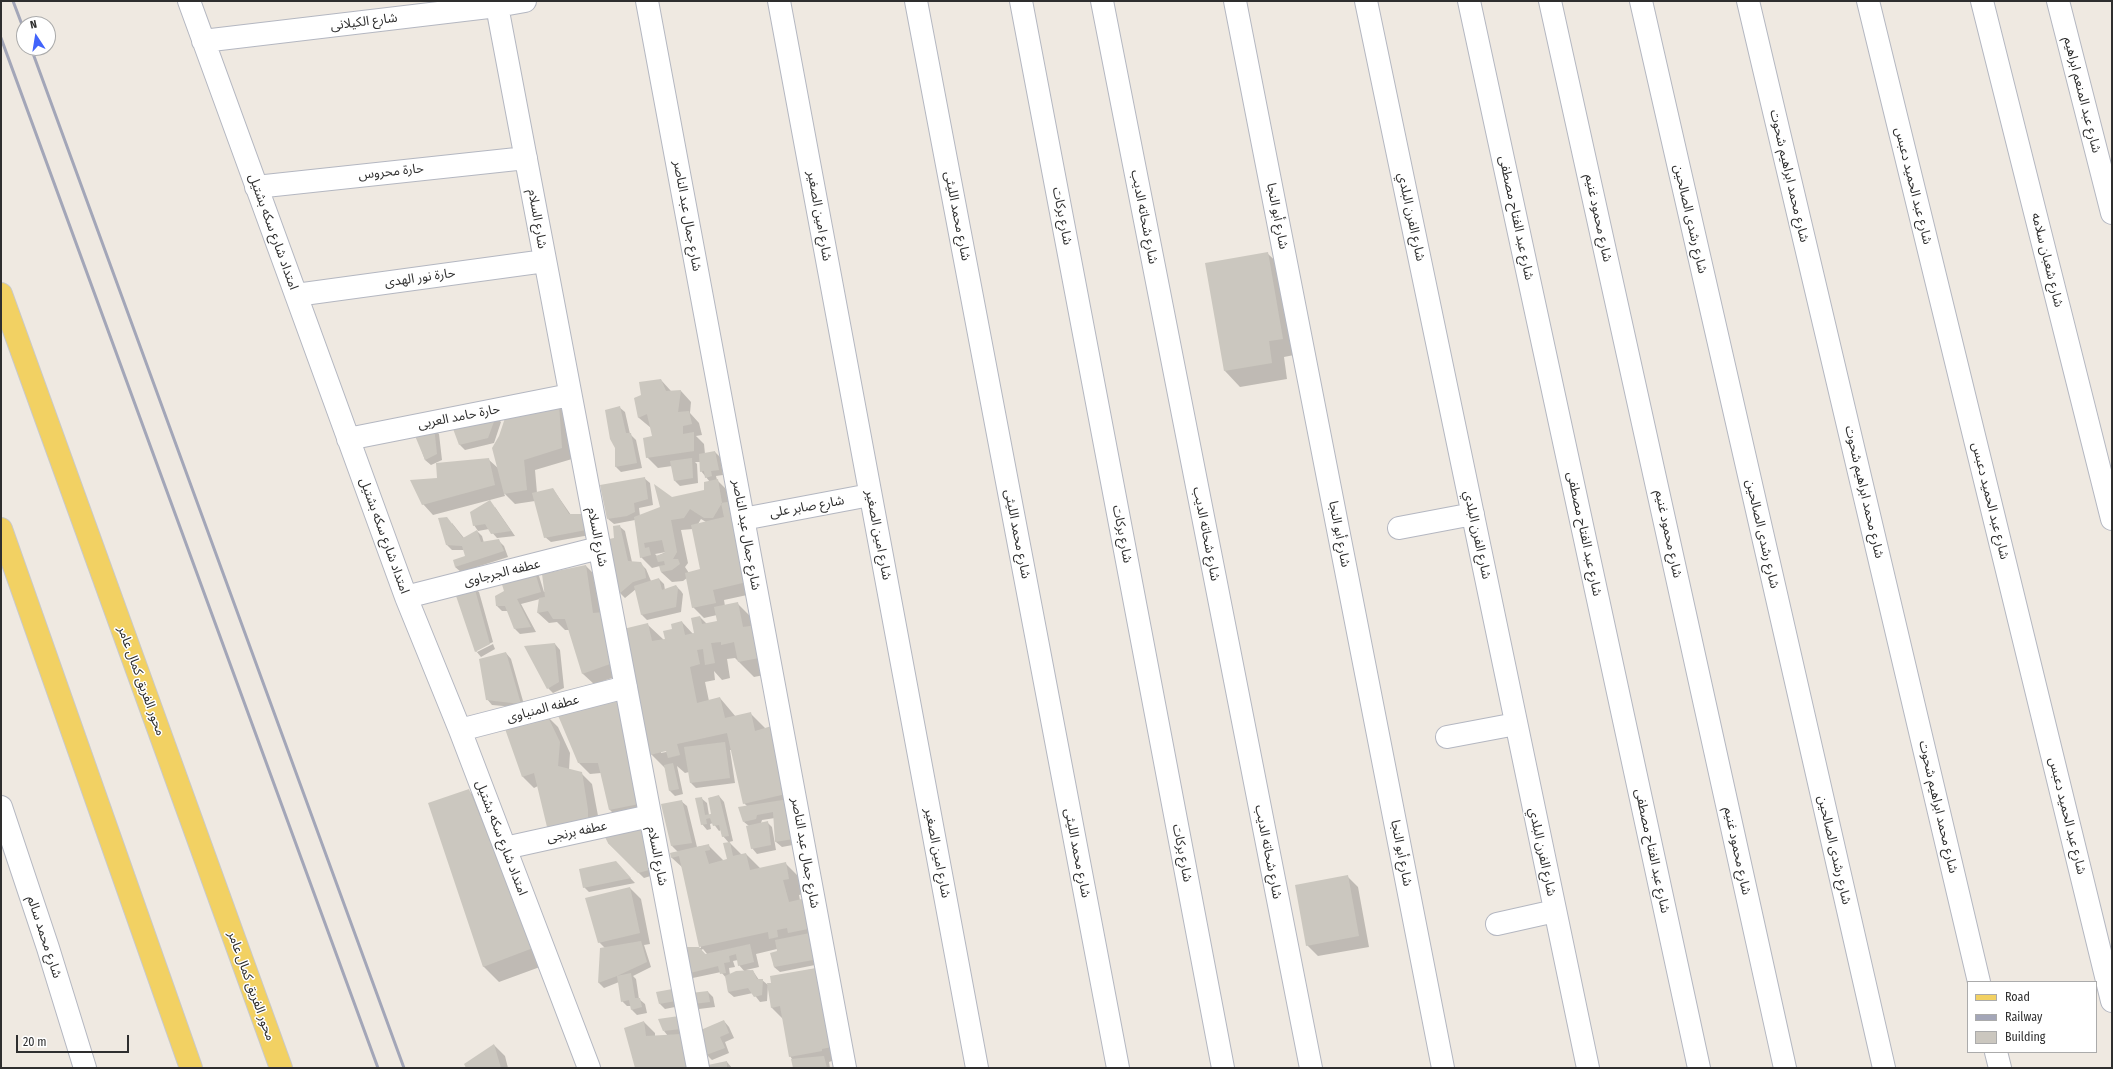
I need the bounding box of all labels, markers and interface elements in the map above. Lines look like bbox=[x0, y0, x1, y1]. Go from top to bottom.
street label: شارع الكيلانى bbox=[330, 10, 398, 34]
north arrow bbox=[16, 16, 56, 56]
text: N bbox=[29, 18, 38, 32]
street label: شارع عبد المنعم ابراهيم bbox=[2060, 35, 2104, 155]
street label: شارع محمد ابراهيم شحوت bbox=[1766, 108, 1812, 244]
street label: شارع عبد الحميد دعبس bbox=[1891, 126, 1935, 246]
street label: شارع عبد الفتاح مصطفى bbox=[1495, 154, 1537, 282]
street label: شارع جمال عبد الناصر bbox=[670, 159, 704, 273]
street label: حارة محروس bbox=[357, 161, 425, 183]
street label: شارع رشدى الصالحين bbox=[1670, 163, 1710, 275]
street label: شارع شحاته الديب bbox=[1127, 169, 1161, 265]
street label: شارع امين الصغير bbox=[803, 170, 835, 262]
street label: شارع محمد الليثى bbox=[941, 170, 973, 262]
street label: شارع الفرن البلدي bbox=[1394, 171, 1428, 263]
street label: امتداد شارع سكه بشتيل bbox=[245, 172, 301, 292]
street label: شارع محمود غنيم bbox=[1581, 173, 1615, 263]
street label: شارع أبو النجا bbox=[1263, 182, 1291, 250]
street label: شارع بركات bbox=[1049, 186, 1075, 246]
street label: شارع السلام bbox=[524, 188, 550, 250]
street label: شارع شعبان سلامه bbox=[2028, 211, 2066, 309]
street label: حارة نور الهدى bbox=[384, 265, 456, 291]
street label: حارة حامد العربى bbox=[417, 401, 501, 433]
street label: شارع محمد ابراهيم شحوت bbox=[1841, 424, 1887, 560]
street label: شارع عبد الحميد دعبس bbox=[1968, 441, 2012, 561]
street label: شارع عبد الفتاح مصطفى bbox=[1563, 470, 1605, 598]
street label: امتداد شارع سكه بشتيل bbox=[356, 476, 412, 596]
street label: شارع جمال عبد الناصر bbox=[729, 478, 763, 592]
street label: شارع رشدى الصالحين bbox=[1742, 478, 1782, 590]
street label: شارع شحاته الديب bbox=[1189, 486, 1223, 582]
street label: شارع محمد الليثى bbox=[1001, 488, 1033, 580]
street label: شارع امين الصغير bbox=[862, 489, 894, 581]
street label: شارع الفرن البلدي bbox=[1460, 489, 1494, 581]
street label: شارع محمود غنيم bbox=[1651, 489, 1685, 579]
street label: شارع صابر على bbox=[768, 493, 846, 521]
street label: شارع أبو النجا bbox=[1325, 500, 1353, 568]
street label: شارع بركات bbox=[1109, 504, 1135, 564]
street label: شارع السلام bbox=[584, 506, 610, 568]
street label: عطفه الجرجاوى bbox=[462, 556, 542, 590]
street label: محور الفريق كمال عامر bbox=[114, 624, 168, 738]
street label: عطفه المنياوى bbox=[505, 692, 581, 726]
street label: شارع محمد ابراهيم شحوت bbox=[1915, 739, 1961, 875]
street label: شارع عبد الحميد دعبس bbox=[2045, 756, 2089, 876]
street label: امتداد شارع سكه بشتيل bbox=[472, 778, 530, 898]
street label: شارع عبد الفتاح مصطفى bbox=[1631, 787, 1673, 915]
street label: شارع رشدى الصالحين bbox=[1814, 794, 1854, 906]
street label: شارع جمال عبد الناصر bbox=[788, 796, 822, 910]
street label: شارع شحاته الديب bbox=[1251, 804, 1285, 900]
street label: شارع الفرن البلدي bbox=[1525, 806, 1559, 898]
street label: شارع محمود غنيم bbox=[1720, 806, 1754, 896]
street label: شارع امين الصغير bbox=[921, 807, 953, 899]
street label: شارع محمد الليثى bbox=[1061, 807, 1093, 899]
street label: عطفه برنجى bbox=[545, 818, 609, 846]
street label: شارع أبو النجا bbox=[1387, 819, 1415, 887]
street label: شارع بركات bbox=[1169, 823, 1195, 883]
street label: شارع السلام bbox=[644, 825, 670, 887]
street label: شارع محمد سالم bbox=[23, 894, 65, 980]
street label: محور الفريق كمال عامر bbox=[224, 929, 278, 1043]
legend bbox=[1967, 981, 2097, 1053]
text: Road bbox=[2005, 990, 2030, 1004]
text: Railway bbox=[2005, 1010, 2042, 1024]
scale bar bbox=[18, 1027, 131, 1053]
text: Building bbox=[2005, 1030, 2045, 1044]
text: 20 m bbox=[23, 1035, 47, 1049]

